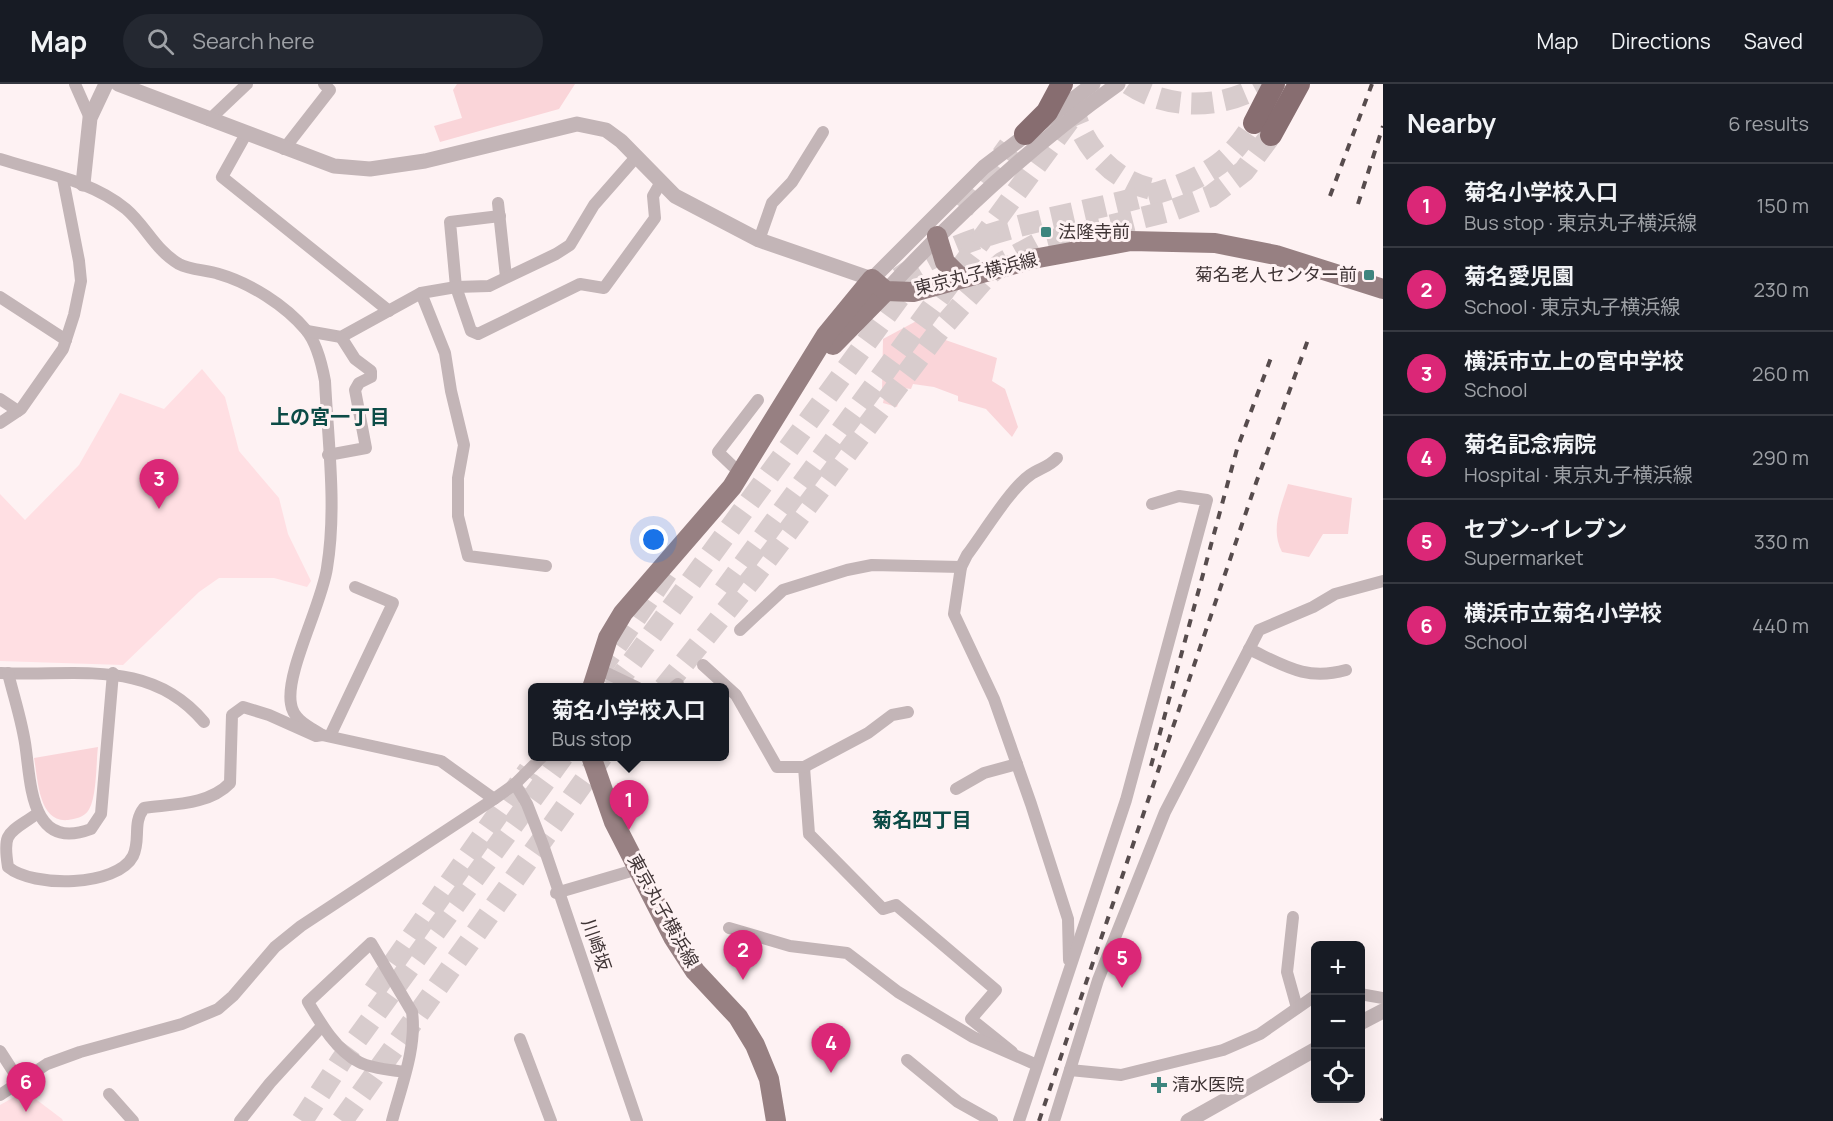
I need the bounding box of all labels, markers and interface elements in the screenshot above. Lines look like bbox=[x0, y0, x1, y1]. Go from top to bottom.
search box bbox=[123, 14, 543, 68]
text: Map bbox=[30, 22, 87, 60]
icon: search bbox=[144, 25, 177, 58]
text: Search here bbox=[192, 26, 315, 56]
text: Map bbox=[1537, 27, 1578, 55]
text: Directions bbox=[1611, 27, 1711, 55]
text: Saved bbox=[1744, 27, 1803, 55]
text: Nearby bbox=[1407, 105, 1496, 141]
text: 6 results bbox=[1728, 110, 1809, 137]
text: 菊名小学校入口 bbox=[1464, 177, 1618, 207]
text: 1 bbox=[1422, 192, 1431, 219]
text: 150 m bbox=[1756, 192, 1809, 219]
text: Bus stop · 東京丸子横浜線 bbox=[1464, 209, 1697, 236]
place label: 法隆寺前 bbox=[1058, 219, 1130, 243]
marker: 法隆寺前 bbox=[1039, 225, 1053, 239]
street label: 東京丸子横浜線 bbox=[912, 246, 1040, 300]
text: 菊名愛児園 bbox=[1464, 261, 1574, 291]
place label: 菊名老人センター前 bbox=[1195, 262, 1357, 286]
marker: 菊名老人センター前 bbox=[1362, 268, 1376, 282]
text: 2 bbox=[1421, 276, 1432, 303]
text: 230 m bbox=[1753, 276, 1809, 303]
text: School · 東京丸子横浜線 bbox=[1464, 293, 1680, 320]
text: 横浜市立上の宮中学校 bbox=[1464, 346, 1684, 376]
text: 3 bbox=[1421, 360, 1432, 387]
text: 260 m bbox=[1752, 360, 1809, 387]
text: School bbox=[1464, 376, 1528, 403]
district label: 上の宮一丁目 bbox=[270, 403, 390, 430]
text: 菊名記念病院 bbox=[1464, 429, 1596, 459]
text: 4 bbox=[1420, 444, 1433, 471]
text: 290 m bbox=[1752, 444, 1809, 471]
pin: 3 bbox=[140, 460, 178, 509]
text: Hospital · 東京丸子横浜線 bbox=[1464, 461, 1693, 488]
text: セブン-イレブン bbox=[1464, 514, 1627, 544]
your location bbox=[639, 525, 668, 554]
text: 5 bbox=[1421, 528, 1432, 555]
text: 330 m bbox=[1754, 528, 1809, 555]
text: Supermarket bbox=[1464, 544, 1584, 571]
text: 横浜市立菊名小学校 bbox=[1464, 598, 1662, 628]
text: 6 bbox=[1420, 612, 1433, 639]
text: 440 m bbox=[1752, 612, 1809, 639]
text: School bbox=[1464, 628, 1528, 655]
popup bbox=[528, 683, 729, 761]
text: 菊名小学校入口 bbox=[551, 695, 706, 725]
text: Bus stop bbox=[551, 725, 632, 752]
pin: 1 bbox=[610, 780, 648, 830]
district label: 菊名四丁目 bbox=[872, 806, 972, 833]
street label: 東京丸子横浜線 bbox=[623, 850, 705, 971]
street label: 川崎坂 bbox=[577, 915, 617, 974]
pin: 2 bbox=[724, 930, 762, 980]
pin: 5 bbox=[1102, 938, 1142, 988]
map controls bbox=[1311, 941, 1365, 1103]
button: + bbox=[1311, 941, 1365, 995]
button: − bbox=[1311, 995, 1365, 1049]
pin: 4 bbox=[812, 1024, 850, 1073]
button: locate bbox=[1311, 1049, 1365, 1103]
pin: 6 bbox=[6, 1062, 46, 1112]
place label: 清水医院 bbox=[1172, 1072, 1244, 1096]
marker: 清水医院 bbox=[1150, 1076, 1168, 1094]

